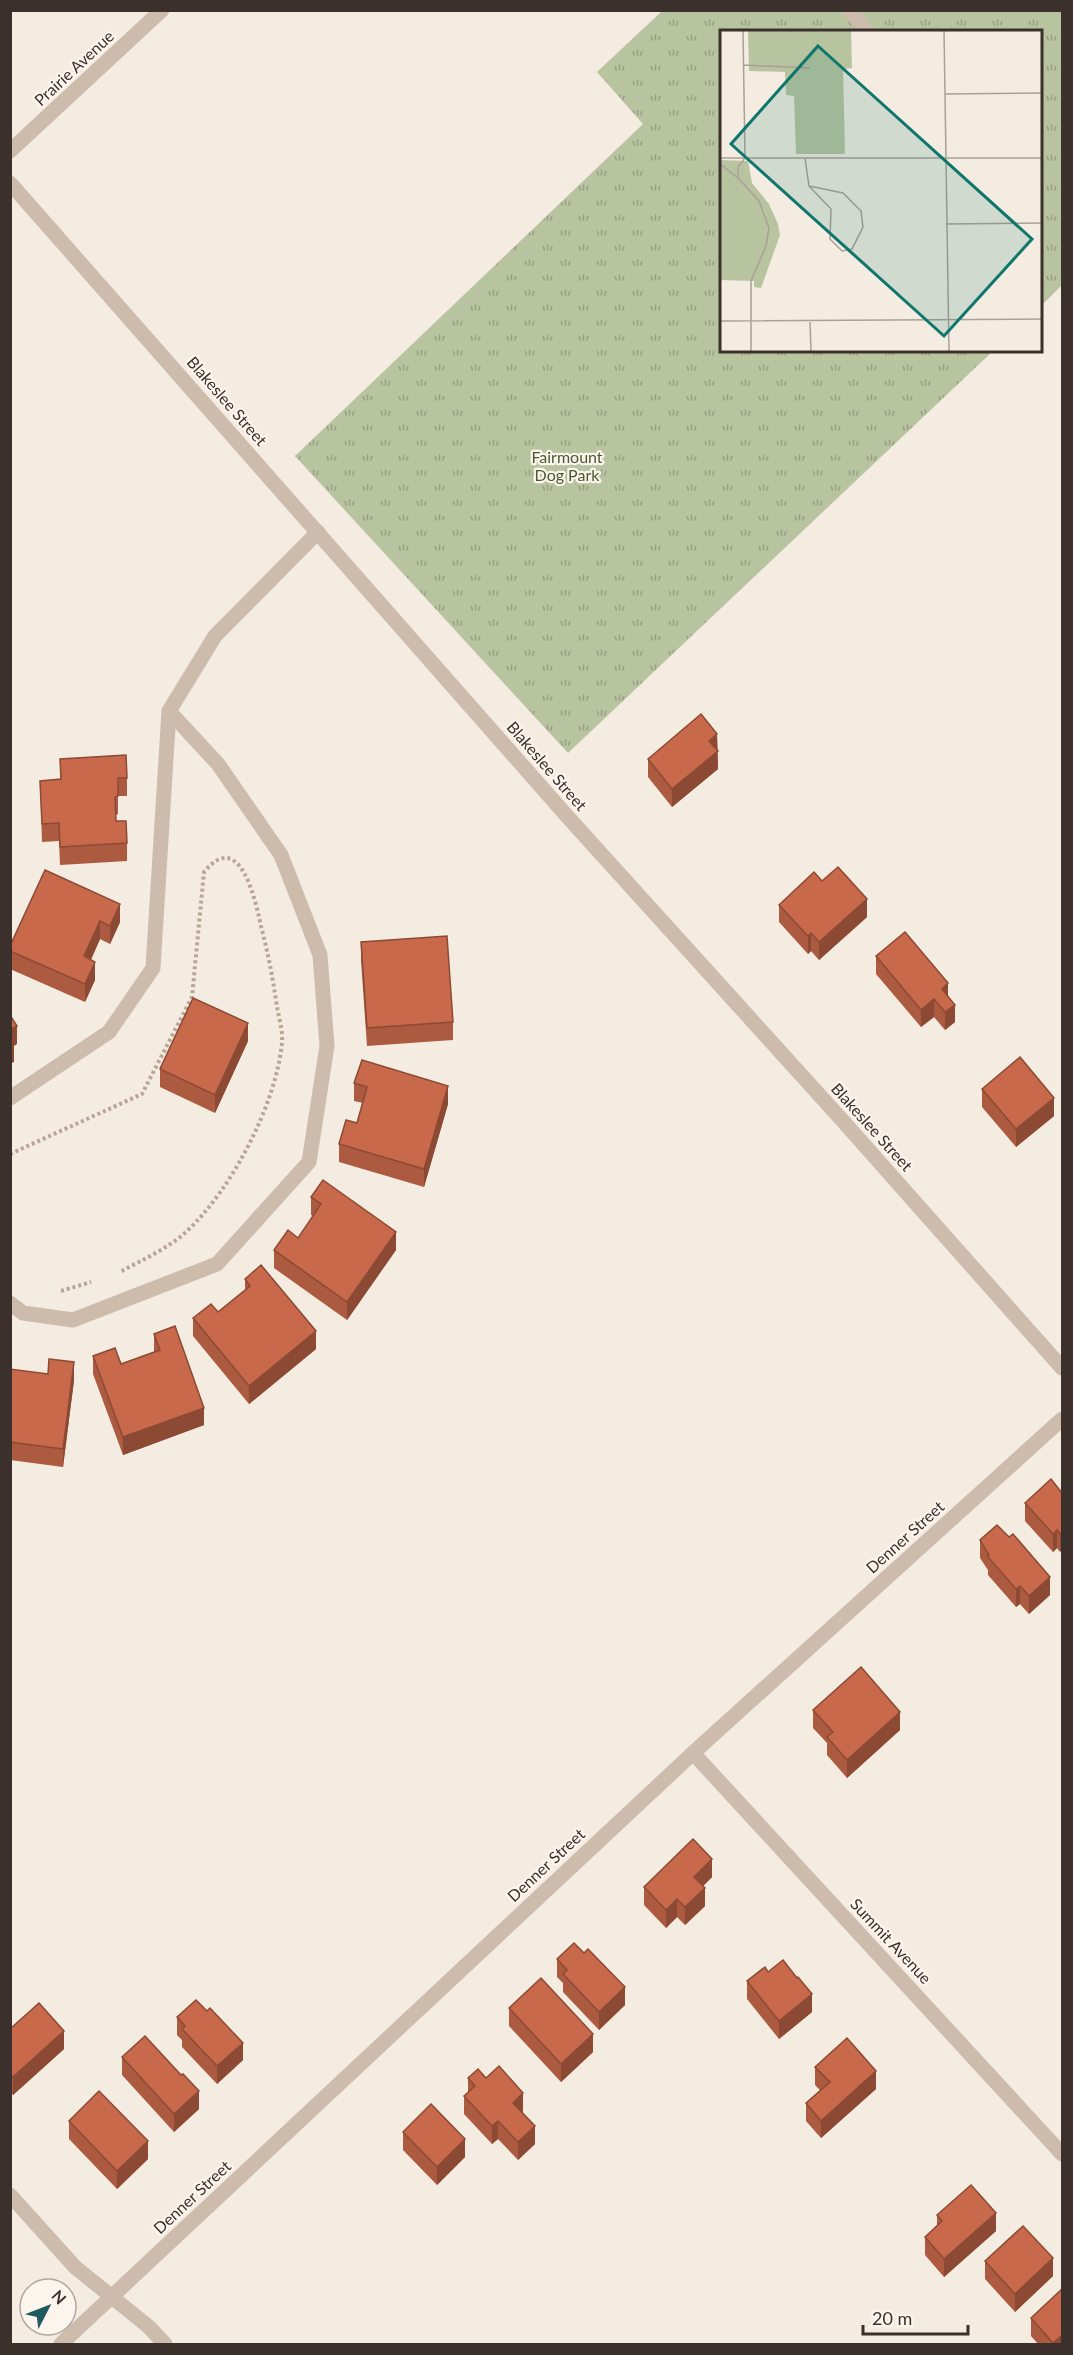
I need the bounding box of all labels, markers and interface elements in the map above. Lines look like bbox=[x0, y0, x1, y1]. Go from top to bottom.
street label: Prairie Avenue bbox=[30, 26, 117, 109]
inset map bbox=[720, 30, 1043, 352]
street label: Blakeslee Street bbox=[184, 352, 271, 449]
park label: Fairmount Dog Park bbox=[531, 447, 603, 484]
street label: Blakeslee Street bbox=[504, 717, 591, 814]
street label: Blakeslee Street bbox=[828, 1079, 917, 1175]
street label: Denner Street bbox=[862, 1496, 948, 1577]
street label: Denner Street bbox=[503, 1824, 588, 1905]
street label: Summit Avenue bbox=[847, 1894, 936, 1987]
street label: Denner Street bbox=[149, 2156, 234, 2237]
north arrow bbox=[18, 2277, 78, 2337]
text: N bbox=[48, 2286, 71, 2308]
scale bar bbox=[863, 2298, 968, 2336]
text: 20 m bbox=[872, 2307, 912, 2329]

